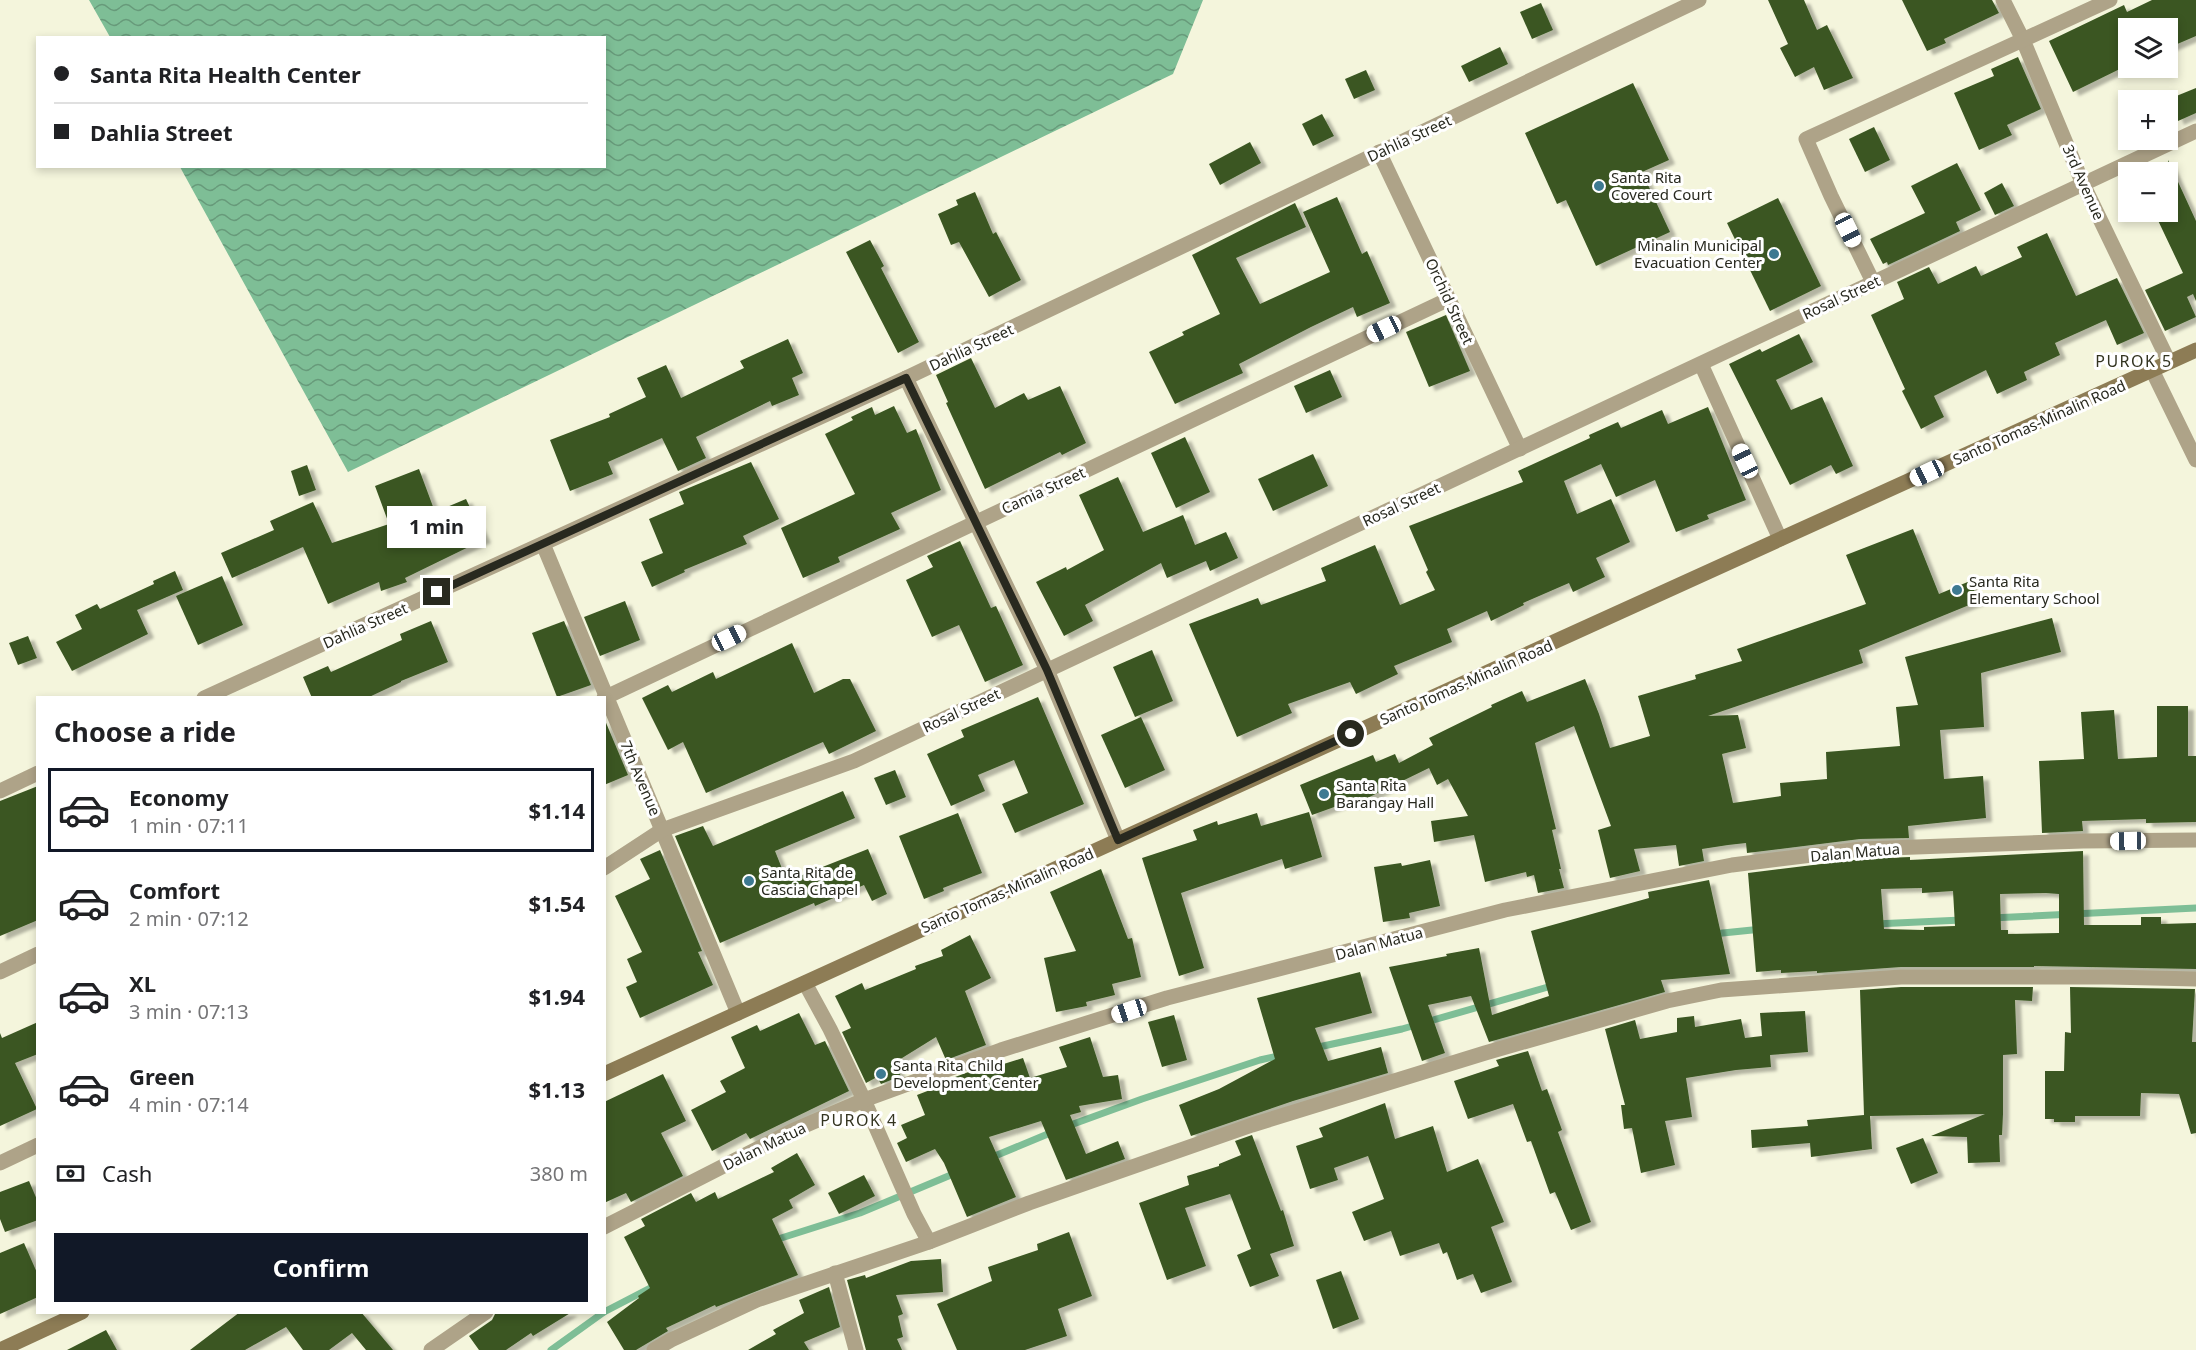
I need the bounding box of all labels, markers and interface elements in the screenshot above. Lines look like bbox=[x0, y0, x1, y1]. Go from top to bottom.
map controls bbox=[2118, 18, 2178, 222]
button: layers bbox=[2118, 18, 2178, 78]
text: Santa Rita Health Center bbox=[90, 59, 361, 89]
button: + bbox=[2118, 90, 2178, 150]
street label: Dahlia Street bbox=[1364, 110, 1455, 166]
text: Dahlia Street bbox=[90, 117, 233, 147]
street label: 3rd Avenue bbox=[2059, 141, 2109, 223]
button: − bbox=[2118, 162, 2178, 222]
place label: Santa Rita Covered Court bbox=[1611, 167, 1713, 204]
marker: Santa Rita Covered Court bbox=[1592, 179, 1606, 193]
car bbox=[1832, 210, 1864, 250]
place label: Minalin Municipal Evacuation Center bbox=[1634, 235, 1762, 272]
marker: Minalin Municipal Evacuation Center bbox=[1767, 247, 1781, 261]
street label: Orchid Street bbox=[1421, 255, 1479, 348]
street label: Rosal Street bbox=[1799, 270, 1884, 324]
car bbox=[1364, 313, 1404, 345]
street label: Dahlia Street bbox=[926, 319, 1017, 375]
district label: PUROK 5 bbox=[2095, 350, 2173, 372]
street label: Santo Tomas-Minalin Road bbox=[1949, 375, 2129, 469]
car bbox=[1729, 441, 1761, 481]
car bbox=[1907, 457, 1947, 489]
street label: Camia Street bbox=[998, 462, 1089, 518]
street label: Rosal Street bbox=[1359, 477, 1444, 531]
callout: 1 min bbox=[388, 505, 486, 547]
text: 1 min bbox=[409, 513, 464, 540]
place label: Santa Rita Elementary School bbox=[1969, 571, 2100, 608]
route end bbox=[423, 578, 450, 605]
marker: Santa Rita Elementary School bbox=[1950, 583, 1964, 597]
street label: Dahlia Street bbox=[320, 597, 411, 653]
car bbox=[709, 622, 749, 654]
street label: Santo Tomas-Minalin Road bbox=[1376, 635, 1556, 729]
street label: Rosal Street bbox=[919, 683, 1004, 737]
text: Choose a ride bbox=[54, 713, 236, 750]
route start bbox=[1337, 720, 1364, 747]
street label: 7th Avenue bbox=[616, 737, 666, 819]
place label: Santa Rita Barangay Hall bbox=[1336, 775, 1434, 812]
text: Economy bbox=[129, 782, 228, 812]
icon: car bbox=[57, 783, 111, 837]
marker: Santa Rita Barangay Hall bbox=[1317, 787, 1331, 801]
text: $1.14 bbox=[528, 795, 585, 825]
text: 1 min · 07:11 bbox=[129, 812, 249, 839]
car bbox=[2110, 832, 2146, 850]
street label: Dalan Matua bbox=[1809, 838, 1901, 866]
street label: Santo Tomas-Minalin Road bbox=[917, 843, 1097, 937]
place label: Santa Rita de Cascia Chapel bbox=[761, 862, 858, 899]
marker: Santa Rita de Cascia Chapel bbox=[742, 874, 756, 888]
text: Comfort bbox=[129, 875, 220, 905]
icon: car bbox=[57, 876, 111, 930]
text: $1.54 bbox=[528, 888, 585, 918]
text: 2 min · 07:12 bbox=[129, 905, 249, 932]
street label: Dalan Matua bbox=[1333, 922, 1425, 964]
text: XL bbox=[129, 968, 156, 998]
icon: car bbox=[57, 969, 111, 1023]
text: $1.94 bbox=[528, 981, 585, 1011]
car bbox=[1109, 997, 1149, 1025]
text: 3 min · 07:13 bbox=[129, 998, 249, 1025]
place label: Santa Rita Child Development Center bbox=[893, 1055, 1039, 1092]
text: Green bbox=[129, 1061, 195, 1091]
icon: car bbox=[57, 1062, 111, 1116]
marker: Santa Rita Child Development Center bbox=[874, 1067, 888, 1081]
text: $1.13 bbox=[528, 1074, 585, 1104]
text: 4 min · 07:14 bbox=[129, 1091, 249, 1118]
district label: PUROK 4 bbox=[820, 1109, 898, 1131]
street label: Dalan Matua bbox=[719, 1117, 809, 1175]
icon: cash bbox=[54, 1157, 87, 1190]
text: Cash bbox=[102, 1158, 152, 1188]
text: 380 m bbox=[530, 1160, 588, 1187]
button: Confirm bbox=[54, 1233, 588, 1302]

